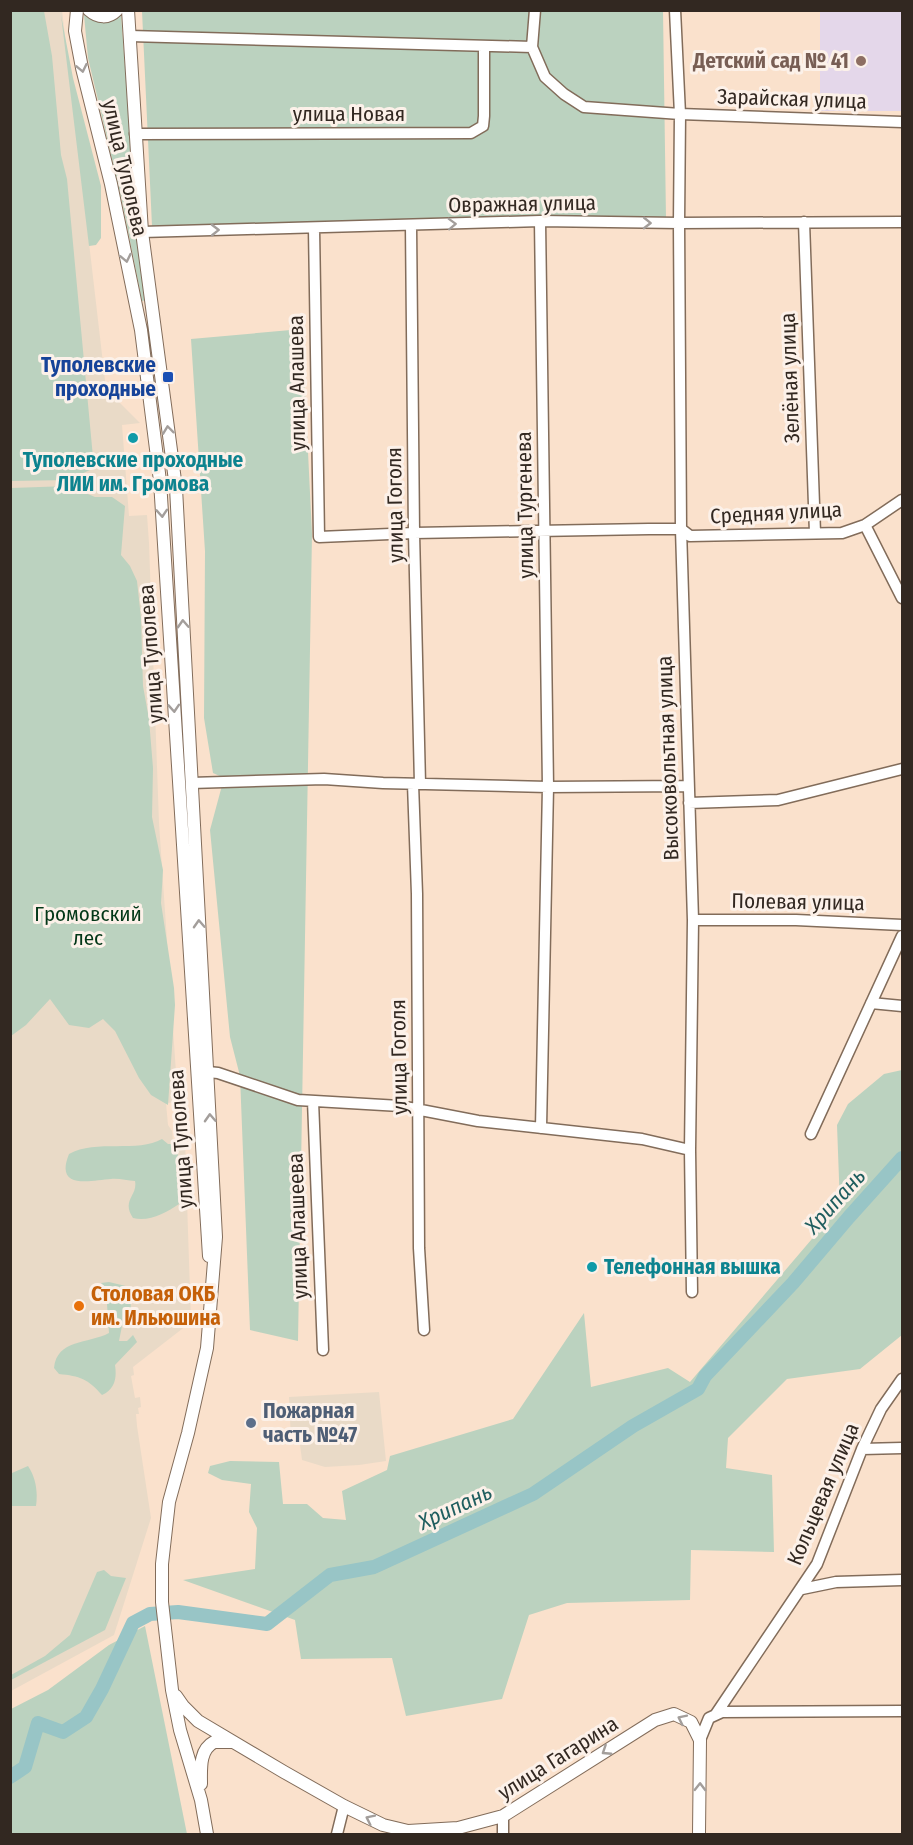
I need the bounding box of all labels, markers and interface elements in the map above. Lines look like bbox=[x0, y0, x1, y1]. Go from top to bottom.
place label: Детский сад № 41 bbox=[692, 48, 849, 74]
marker: Детский сад № 41 bbox=[854, 54, 868, 68]
one-way arrow bbox=[75, 63, 88, 73]
street label: Зарайская улица bbox=[717, 83, 867, 115]
street label: улица Туполева bbox=[97, 97, 153, 239]
street label: улица Новая bbox=[293, 101, 405, 127]
street label: Овражная улица bbox=[448, 190, 596, 218]
one-way arrow bbox=[643, 217, 652, 229]
one-way arrow bbox=[448, 218, 457, 230]
one-way arrow bbox=[211, 223, 220, 236]
one-way arrow bbox=[119, 253, 132, 263]
street label: Зелёная улица bbox=[775, 312, 805, 444]
street label: улица Алашева bbox=[283, 315, 311, 451]
place label: Туполевские проходные bbox=[41, 352, 156, 402]
marker: Туполевские проходные bbox=[161, 370, 175, 384]
one-way arrow bbox=[163, 425, 175, 434]
marker: Туполевские проходные ЛИИ им. Громова bbox=[126, 431, 140, 445]
street label: улица Тургенева bbox=[511, 431, 539, 579]
place label: Туполевские проходные ЛИИ им. Громова bbox=[23, 447, 244, 497]
street label: улица Гоголя bbox=[381, 447, 409, 563]
street label: Средняя улица bbox=[709, 497, 843, 529]
one-way arrow bbox=[155, 509, 168, 518]
street label: улица Туполева bbox=[133, 583, 169, 725]
one-way arrow bbox=[176, 620, 189, 629]
street label: Высоковольтная улица bbox=[651, 655, 685, 861]
one-way arrow bbox=[167, 704, 180, 713]
street label: Полевая улица bbox=[731, 888, 865, 916]
park label: Громовский лес bbox=[34, 901, 142, 951]
one-way arrow bbox=[193, 919, 206, 928]
street label: улица Гоголя bbox=[385, 999, 413, 1115]
street label: улица Туполева bbox=[163, 1068, 199, 1210]
one-way arrow bbox=[204, 1114, 217, 1123]
street label: улица Алашеева bbox=[282, 1153, 314, 1299]
water label: Хрипань bbox=[798, 1163, 871, 1240]
place label: Телефонная вышка bbox=[604, 1254, 781, 1280]
marker: Телефонная вышка bbox=[585, 1260, 599, 1274]
place label: Столовая ОКБ им. Ильюшина bbox=[91, 1281, 221, 1331]
marker: Столовая ОКБ им. Ильюшина bbox=[72, 1299, 86, 1313]
place label: Пожарная часть №47 bbox=[263, 1398, 357, 1448]
marker: Пожарная часть №47 bbox=[244, 1416, 258, 1430]
street label: Кольцевая улица bbox=[781, 1419, 865, 1569]
water label: Хрипань bbox=[413, 1478, 496, 1536]
street label: улица Гагарина bbox=[493, 1711, 623, 1805]
one-way arrow bbox=[678, 1714, 689, 1726]
one-way arrow bbox=[601, 1744, 612, 1755]
one-way arrow bbox=[694, 1783, 706, 1792]
one-way arrow bbox=[366, 1814, 377, 1826]

